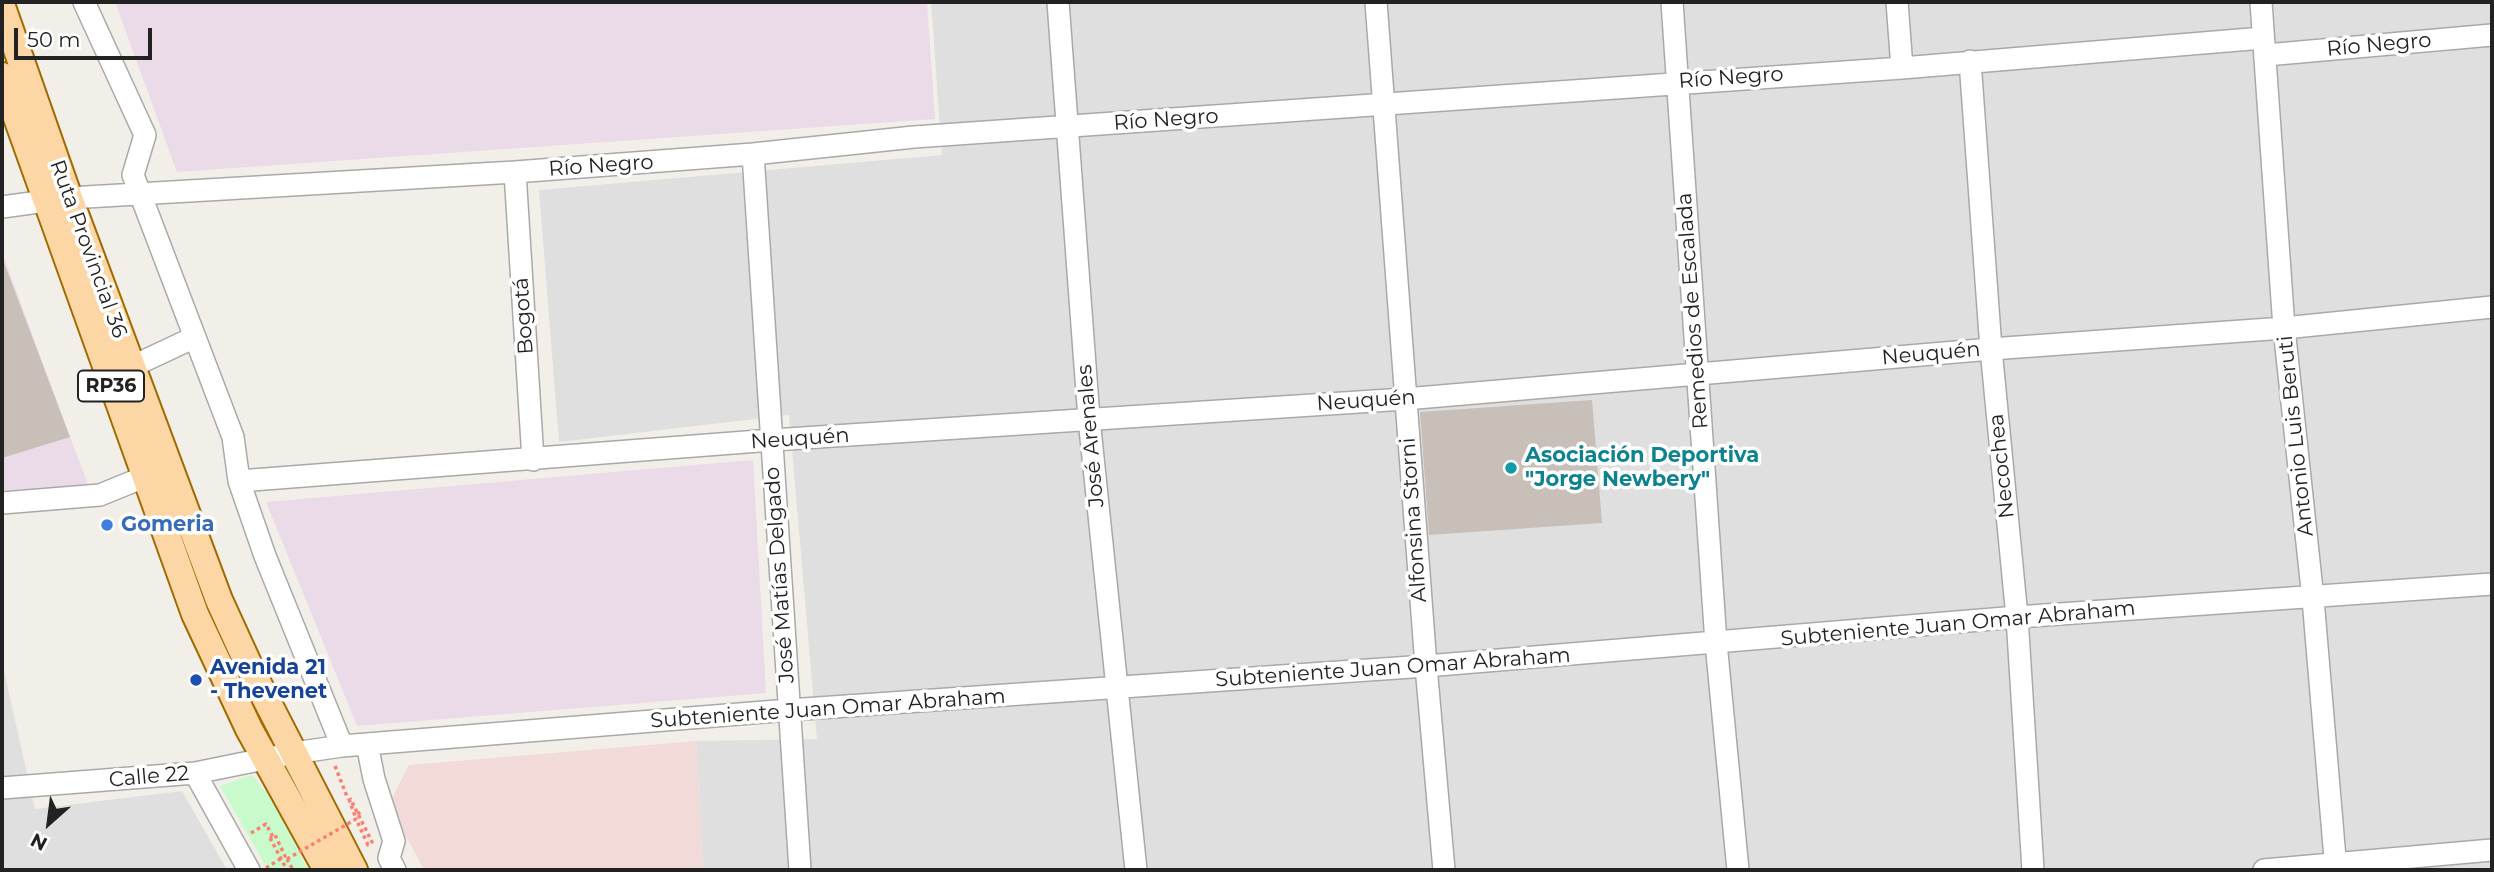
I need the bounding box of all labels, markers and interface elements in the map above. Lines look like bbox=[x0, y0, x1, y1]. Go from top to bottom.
scale bar bbox=[18, 14, 156, 58]
text: 50 m bbox=[27, 27, 81, 52]
street label: Río Negro bbox=[2326, 28, 2432, 62]
street label: Río Negro bbox=[1678, 62, 1784, 94]
street label: Río Negro bbox=[1113, 104, 1219, 136]
street label: Río Negro bbox=[548, 150, 654, 182]
street label: Ruta Provincial 36 bbox=[44, 157, 132, 341]
street label: Remedios de Escalada bbox=[1672, 192, 1714, 430]
street label: Bogotá bbox=[509, 277, 539, 355]
street label: Antonio Luis Beruti bbox=[2273, 334, 2319, 538]
street label: Neuquén bbox=[1881, 337, 1981, 371]
street label: José Arenales bbox=[1072, 364, 1110, 508]
road number: RP36 bbox=[78, 370, 144, 402]
street label: Neuquén bbox=[1316, 385, 1416, 417]
street label: Necochea bbox=[1984, 412, 2020, 520]
street label: Neuquén bbox=[750, 423, 850, 455]
street label: Alfonsina Storni bbox=[1396, 437, 1432, 603]
place label: Asociación Deportiva "Jorge Newbery" bbox=[1525, 443, 1759, 493]
marker: Asociación Deportiva "Jorge Newbery" bbox=[1503, 460, 1519, 476]
street label: José Matías Delgado bbox=[760, 466, 800, 684]
place label: Gomeria bbox=[121, 512, 215, 538]
marker: Gomeria bbox=[99, 517, 115, 533]
street label: Subteniente Juan Omar Abraham bbox=[1779, 596, 2137, 652]
street label: Subteniente Juan Omar Abraham bbox=[1214, 643, 1572, 693]
place label: Avenida 21 - Thevenet bbox=[210, 655, 327, 705]
marker: Avenida 21 - Thevenet bbox=[188, 672, 204, 688]
street label: Subteniente Juan Omar Abraham bbox=[649, 684, 1007, 734]
street label: Calle 22 bbox=[108, 761, 190, 793]
north arrow bbox=[14, 788, 84, 858]
text: N bbox=[27, 828, 51, 856]

